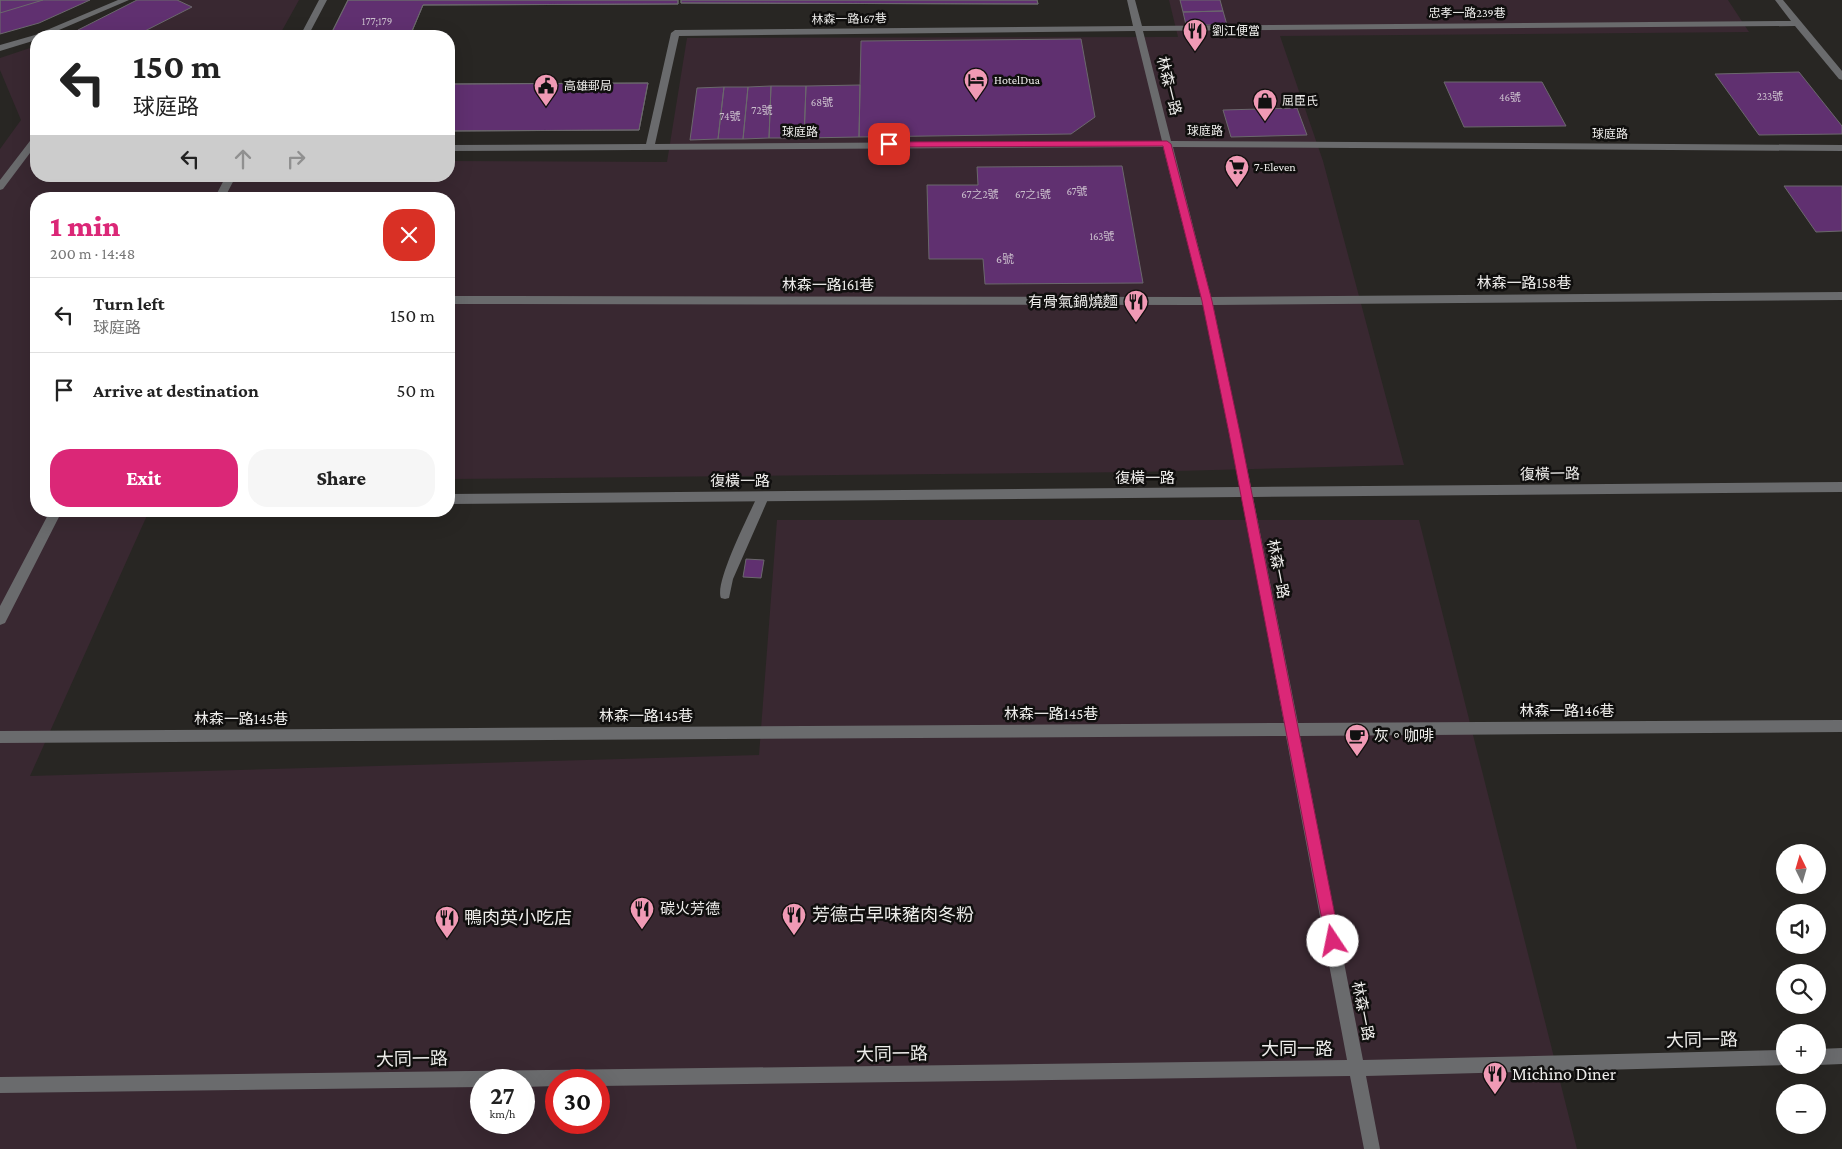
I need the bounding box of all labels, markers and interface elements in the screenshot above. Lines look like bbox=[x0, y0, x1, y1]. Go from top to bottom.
street label: 忠孝一路239巷 bbox=[1428, 6, 1506, 20]
street label: 林森一路167巷 bbox=[811, 11, 887, 27]
house number: 177;179 bbox=[362, 15, 392, 28]
restaurant icon: 劉江便當 bbox=[1182, 18, 1208, 52]
place label: 劉江便當 bbox=[1212, 24, 1260, 38]
text: 150 m bbox=[133, 47, 221, 86]
icon: left bbox=[50, 50, 115, 115]
street label: 林森一路 bbox=[1154, 55, 1184, 117]
hotel icon: HotelDua bbox=[963, 67, 989, 101]
public building icon: 高雄郵局 bbox=[533, 73, 559, 107]
place label: HotelDua bbox=[994, 73, 1041, 87]
place label: 高雄郵局 bbox=[564, 79, 612, 93]
shop icon: 屈臣氏 bbox=[1252, 88, 1278, 122]
house number: 233號 bbox=[1757, 90, 1783, 102]
house number: 46號 bbox=[1499, 91, 1521, 103]
text: 球庭路 bbox=[133, 94, 199, 119]
place label: 屈臣氏 bbox=[1282, 94, 1318, 108]
house number: 68號 bbox=[811, 96, 833, 108]
house number: 72號 bbox=[751, 104, 773, 116]
house number: 74號 bbox=[719, 110, 741, 122]
pin bbox=[868, 123, 910, 165]
street label: 球庭路 bbox=[1187, 124, 1223, 138]
street label: 球庭路 bbox=[782, 125, 818, 139]
street label: 球庭路 bbox=[1592, 127, 1628, 141]
icon: arrive bbox=[875, 130, 903, 158]
icon: left bbox=[176, 145, 204, 173]
icon: ahead bbox=[229, 145, 257, 173]
icon: right bbox=[282, 145, 310, 173]
supermarket icon: 7-Eleven bbox=[1224, 154, 1250, 188]
place label: 7-Eleven bbox=[1254, 160, 1296, 174]
house number: 67號 bbox=[1066, 185, 1088, 197]
house number: 67之2號 bbox=[961, 188, 999, 200]
house number: 67之1號 bbox=[1015, 188, 1051, 200]
text: 1 min bbox=[50, 209, 120, 242]
button: close bbox=[383, 209, 435, 261]
house number: 163號 bbox=[1089, 230, 1115, 242]
text: 200 m · 14:48 bbox=[50, 245, 135, 262]
house number: 6號 bbox=[996, 252, 1014, 266]
street label: 林森一路158巷 bbox=[1476, 275, 1572, 291]
street label: 林森一路161巷 bbox=[782, 277, 874, 293]
restaurant icon: 有骨氣鍋燒麵 bbox=[1123, 289, 1149, 323]
text: Turn left bbox=[93, 293, 165, 314]
place label: 有骨氣鍋燒麵 bbox=[1028, 294, 1118, 310]
icon: left bbox=[50, 301, 78, 329]
text: 150 m bbox=[390, 305, 435, 326]
text: 球庭路 bbox=[93, 319, 141, 336]
icon: arrive bbox=[50, 376, 78, 404]
text: Arrive at destination bbox=[93, 380, 259, 401]
text: 50 m bbox=[396, 380, 435, 401]
button: Exit bbox=[50, 449, 238, 507]
button: Share bbox=[248, 449, 435, 507]
street label: 復橫一路 bbox=[1520, 465, 1580, 483]
street label: 復橫一路 bbox=[1115, 470, 1175, 486]
street label: 復橫一路 bbox=[710, 473, 770, 489]
street label: 林森一路 bbox=[1264, 538, 1292, 600]
street label: 林森一路146巷 bbox=[1519, 703, 1615, 719]
street label: 林森一路145巷 bbox=[1004, 706, 1098, 722]
street label: 林森一路145巷 bbox=[599, 708, 693, 724]
street label: 林森一路145巷 bbox=[194, 711, 288, 727]
cafe icon: 灰。咖啡 bbox=[1344, 723, 1370, 757]
place label: 灰。咖啡 bbox=[1374, 728, 1434, 744]
north arrow bbox=[1776, 844, 1826, 894]
map controls bbox=[1776, 844, 1826, 1134]
restaurant icon: 碳火芳德 bbox=[629, 896, 655, 930]
place label: 碳火芳德 bbox=[660, 900, 720, 917]
restaurant icon: 芳德古早味豬肉冬粉 bbox=[781, 902, 807, 936]
button: sound bbox=[1776, 904, 1826, 954]
restaurant icon: 鴨肉英小吃店 bbox=[434, 905, 460, 939]
place label: 芳德古早味豬肉冬粉 bbox=[812, 905, 974, 925]
place label: 鴨肉英小吃店 bbox=[464, 908, 572, 928]
position arrow bbox=[1306, 914, 1358, 966]
button: search bbox=[1776, 964, 1826, 1014]
street label: 林森一路 bbox=[1349, 980, 1377, 1042]
button: + bbox=[1776, 1024, 1826, 1074]
street label: 大同一路 bbox=[1666, 1029, 1738, 1051]
street label: 大同一路 bbox=[1261, 1039, 1333, 1059]
street label: 大同一路 bbox=[856, 1043, 928, 1065]
street label: 大同一路 bbox=[376, 1048, 448, 1070]
restaurant icon: Michino Diner bbox=[1482, 1061, 1508, 1095]
place label: Michino Diner bbox=[1512, 1064, 1617, 1084]
speed limit sign: 30 bbox=[545, 1069, 610, 1134]
text: 27 bbox=[490, 1082, 515, 1109]
button: − bbox=[1776, 1084, 1826, 1134]
text: km/h bbox=[490, 1107, 515, 1121]

